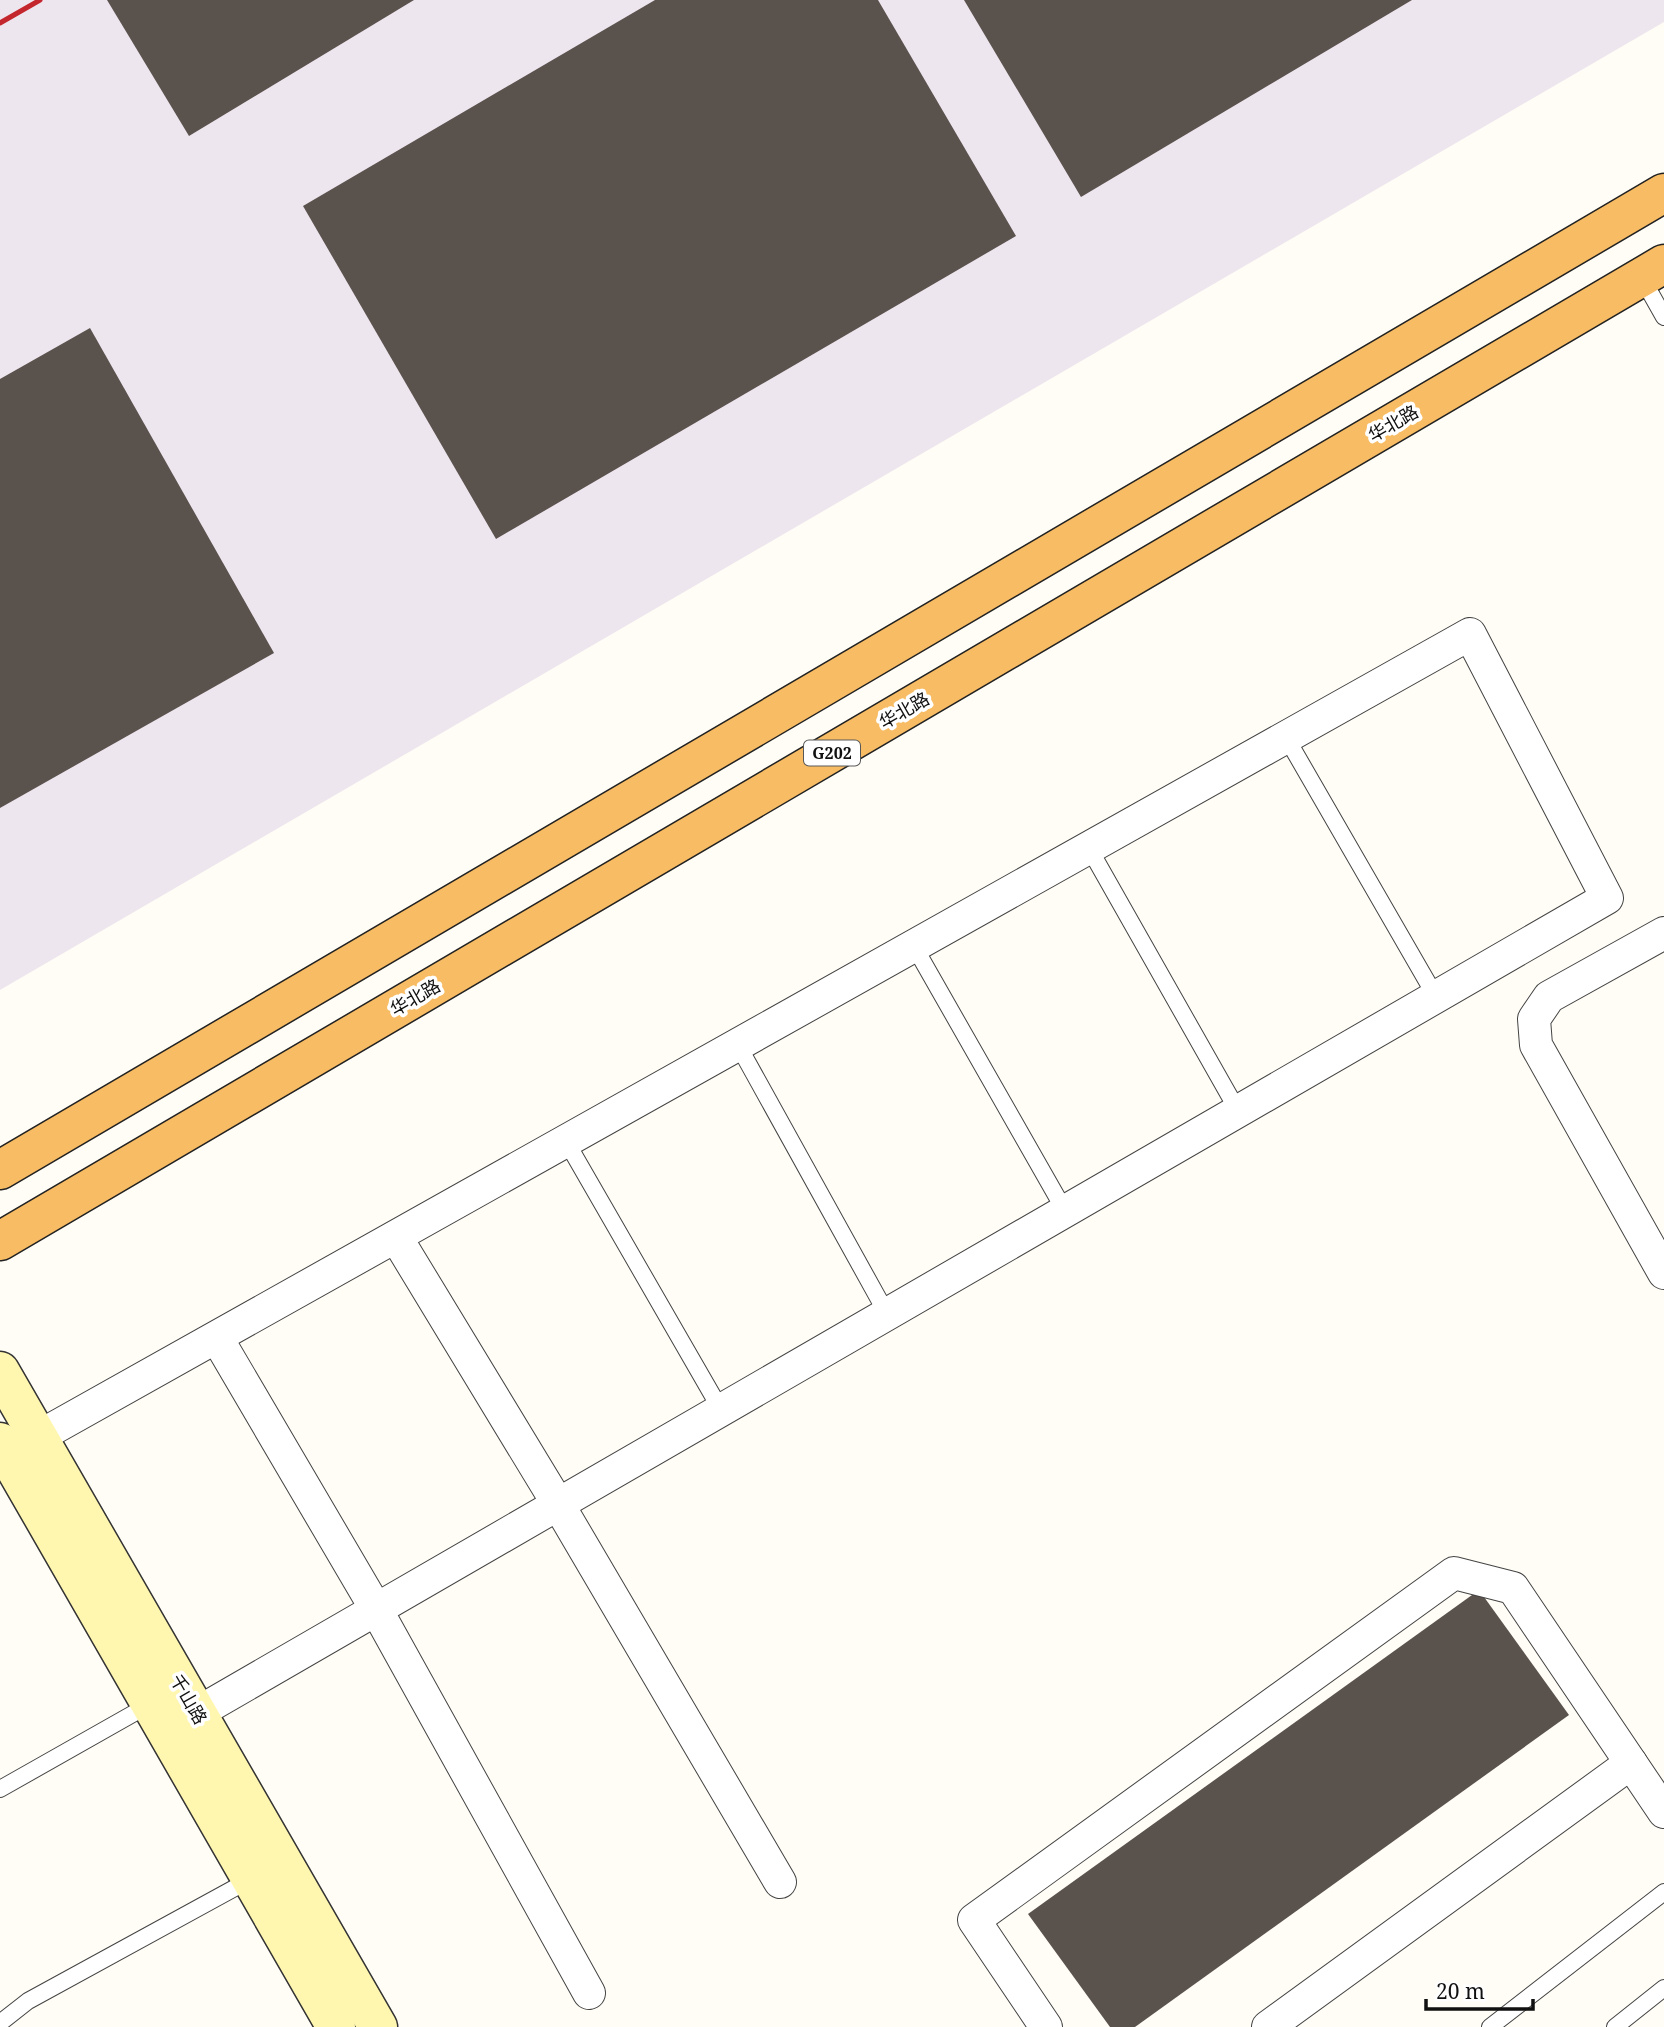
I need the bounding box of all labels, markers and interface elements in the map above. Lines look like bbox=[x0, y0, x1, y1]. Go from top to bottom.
street label: 华北路 bbox=[1364, 399, 1422, 447]
street label: 华北路 bbox=[875, 686, 933, 734]
road number: G202 bbox=[804, 740, 860, 766]
street label: 华北路 bbox=[386, 973, 444, 1021]
street label: 千山路 bbox=[165, 1670, 213, 1728]
scale bar bbox=[1426, 1968, 1533, 2012]
text: 20 m bbox=[1436, 1977, 1485, 2005]

